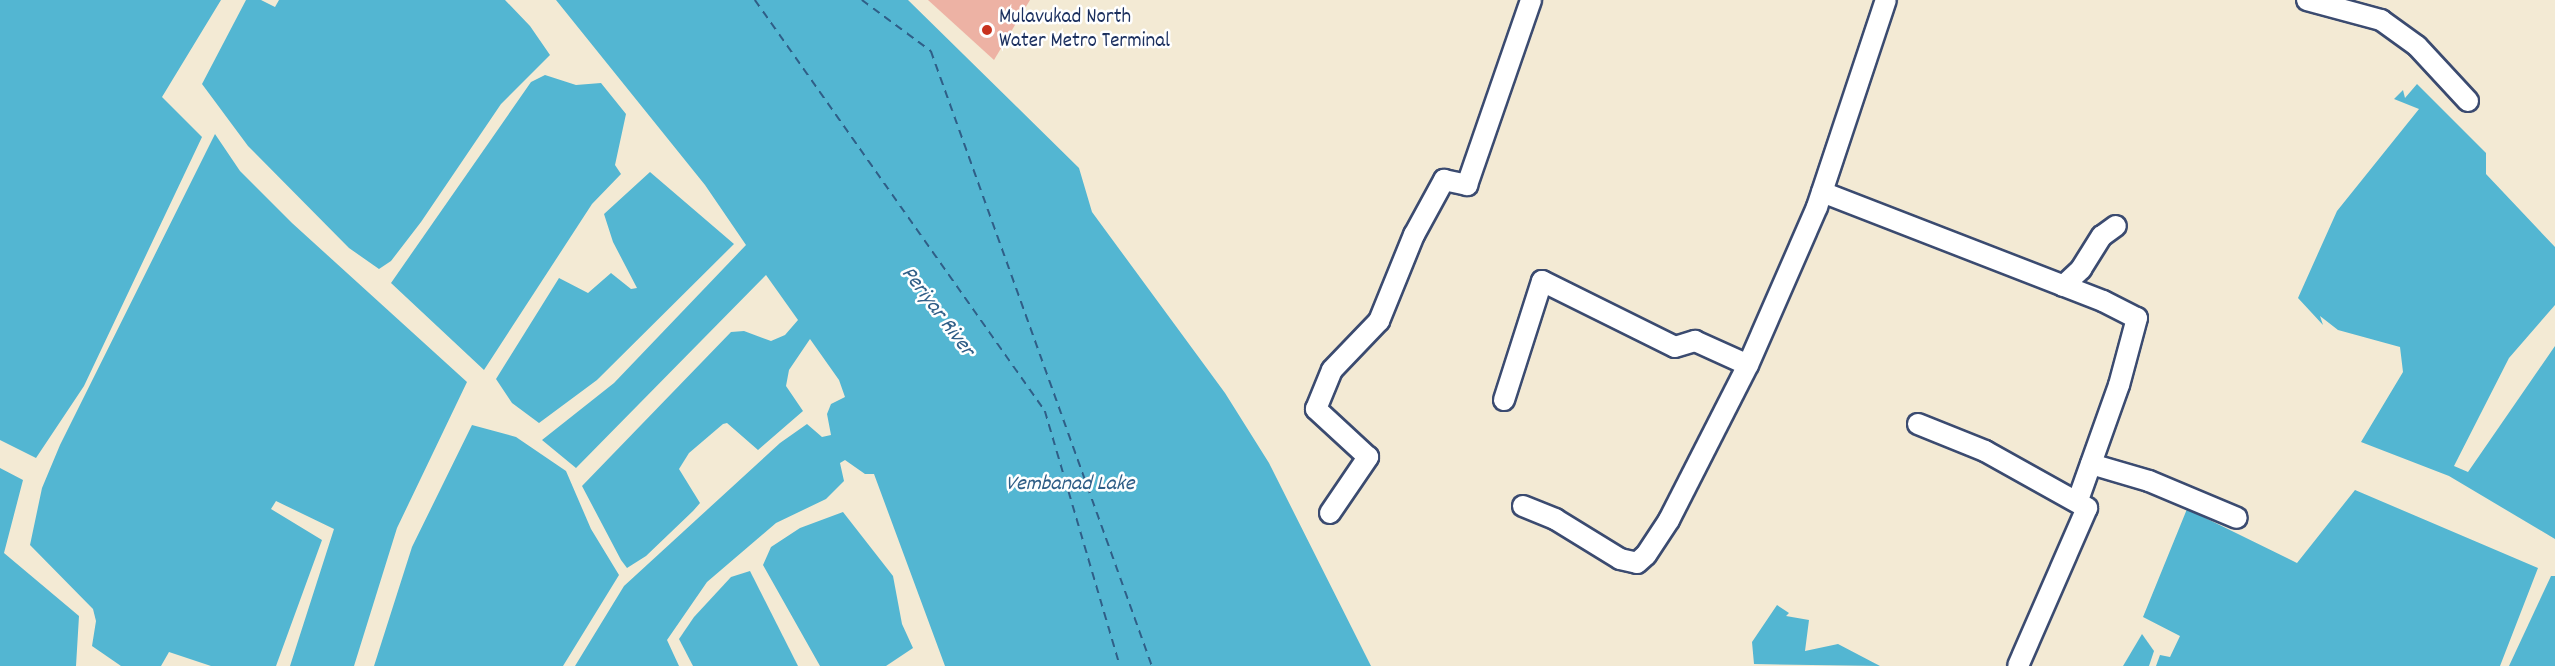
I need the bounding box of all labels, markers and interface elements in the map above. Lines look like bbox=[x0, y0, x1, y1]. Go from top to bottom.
place label: Mulavukad North Water Metro Terminal bbox=[999, 5, 1170, 55]
marker: Mulavukad North Water Metro Terminal bbox=[980, 23, 994, 37]
water label: Periyar River bbox=[895, 262, 979, 362]
water label: Vembanad Lake bbox=[1005, 472, 1135, 498]

